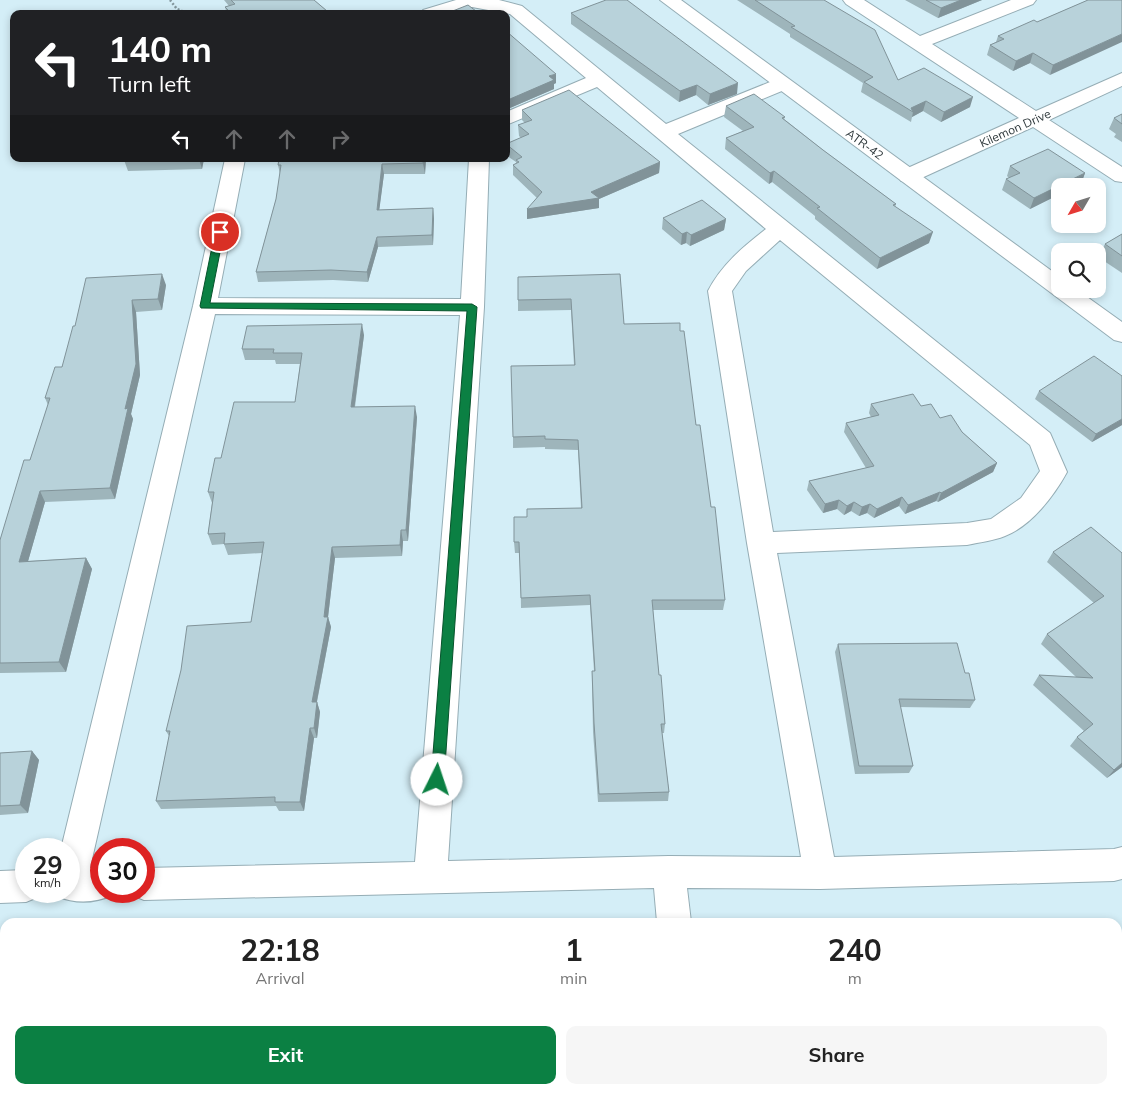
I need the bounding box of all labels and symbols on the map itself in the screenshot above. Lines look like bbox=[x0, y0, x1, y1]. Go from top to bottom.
street label: Kilemon Drive bbox=[977, 106, 1053, 150]
street label: ATR-42 bbox=[843, 125, 887, 163]
north arrow bbox=[1051, 178, 1106, 232]
pin bbox=[199, 211, 241, 253]
position arrow bbox=[410, 753, 462, 805]
speed limit sign: 30 bbox=[90, 838, 155, 903]

